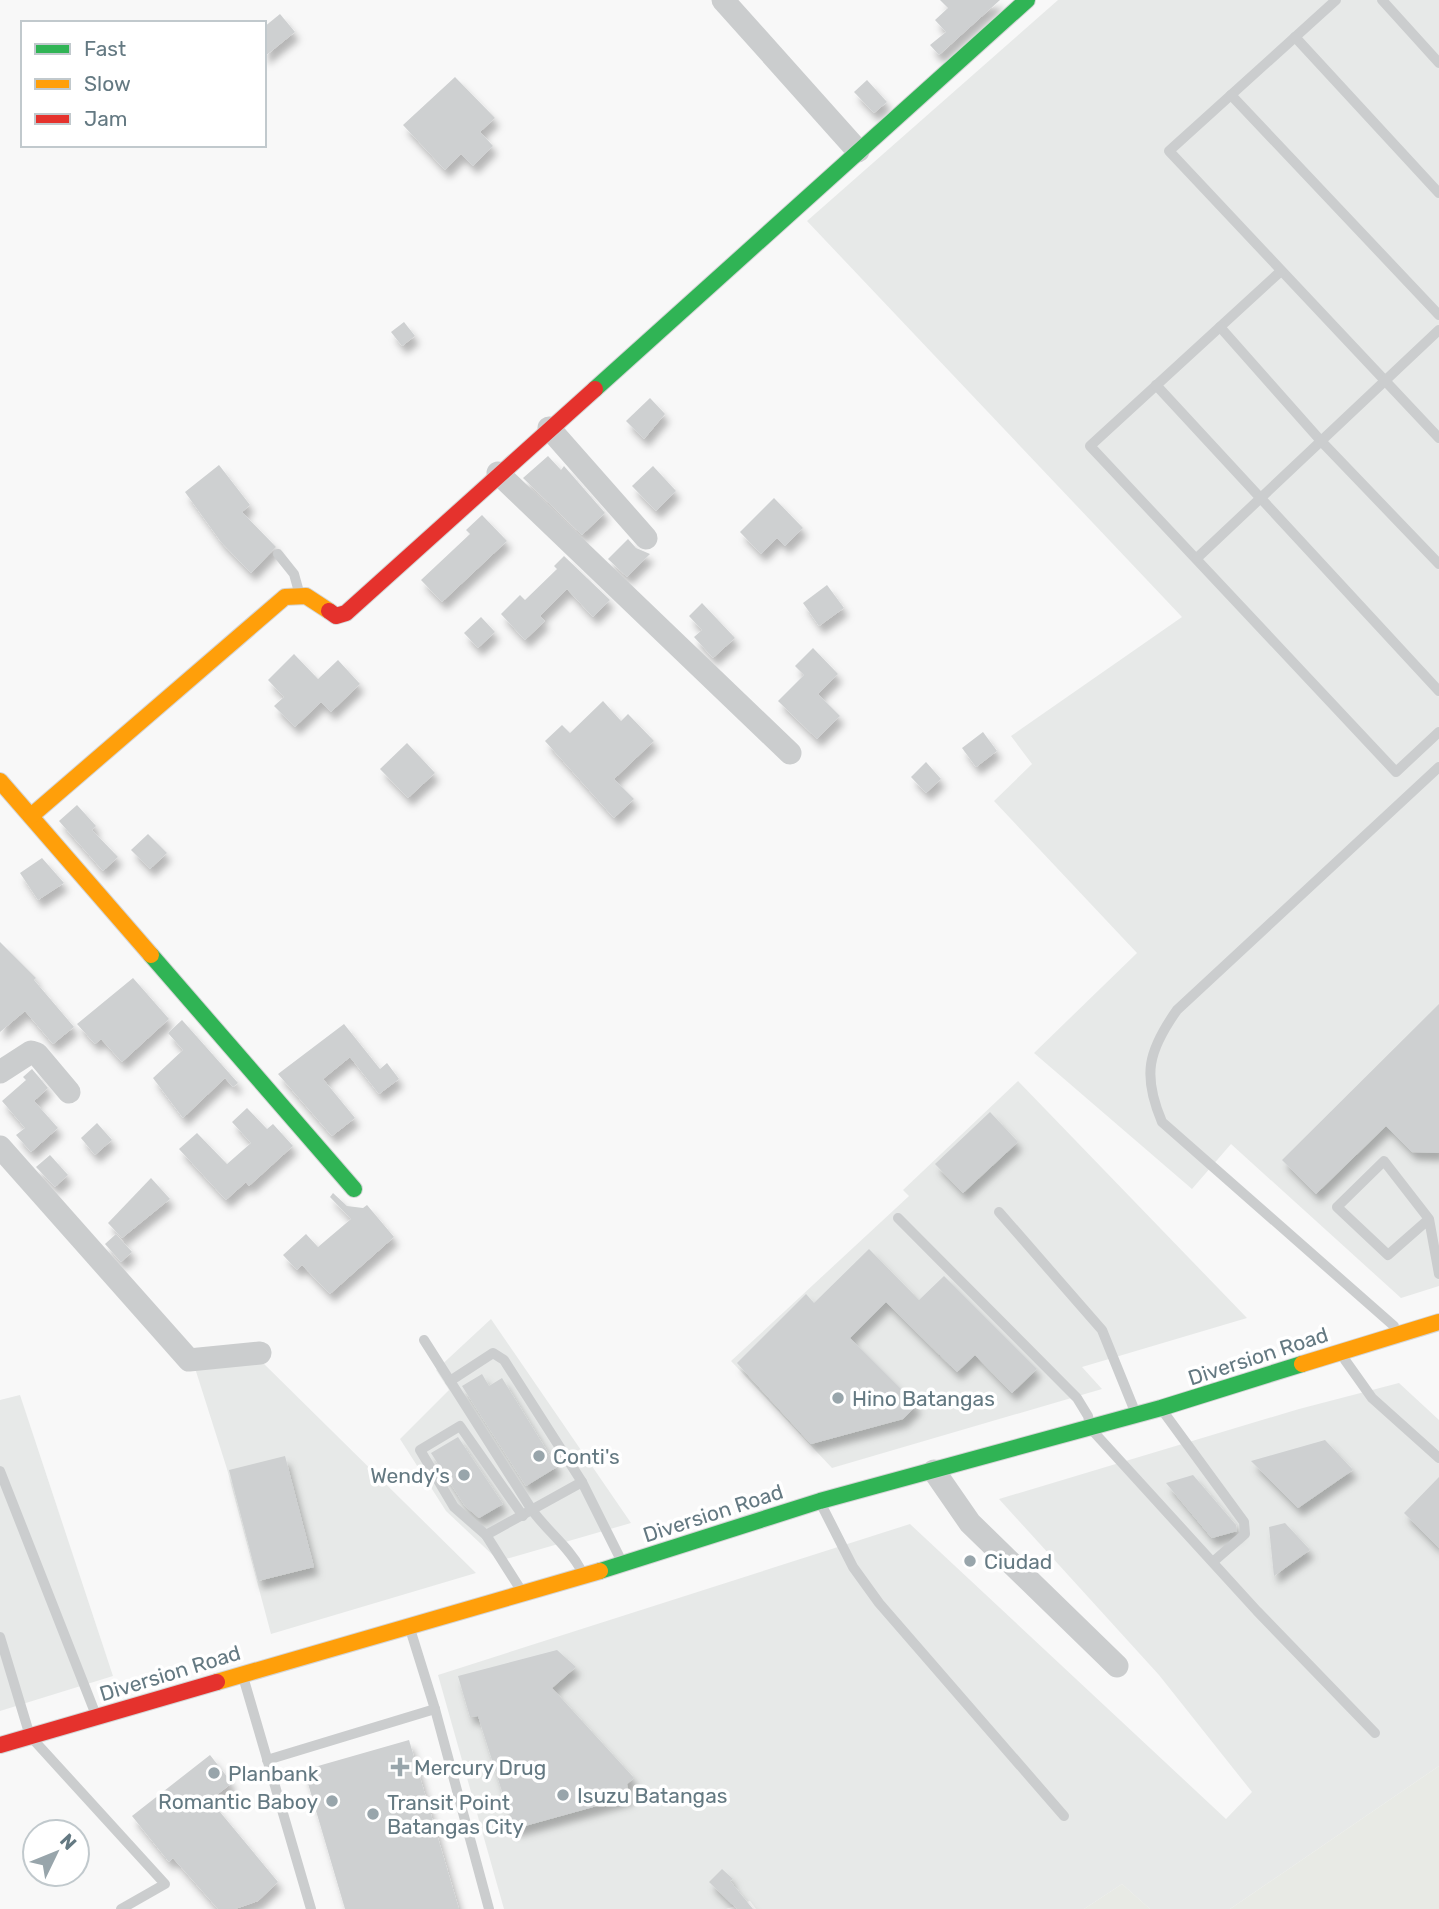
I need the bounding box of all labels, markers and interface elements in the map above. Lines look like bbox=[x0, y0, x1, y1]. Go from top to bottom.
legend bbox=[21, 21, 266, 147]
text: Fast bbox=[84, 36, 126, 61]
text: Slow bbox=[84, 71, 131, 96]
text: Jam bbox=[84, 106, 128, 131]
street label: Diversion Road bbox=[1185, 1322, 1331, 1390]
place label: Hino Batangas bbox=[852, 1386, 995, 1411]
marker: Hino Batangas bbox=[830, 1390, 846, 1406]
place label: Conti's bbox=[553, 1444, 620, 1469]
marker: Conti's bbox=[531, 1448, 547, 1464]
place label: Wendy's bbox=[370, 1463, 450, 1488]
marker: Wendy's bbox=[456, 1467, 472, 1483]
street label: Diversion Road bbox=[640, 1479, 786, 1547]
place label: Ciudad bbox=[984, 1549, 1052, 1574]
marker: Ciudad bbox=[962, 1553, 978, 1569]
street label: Diversion Road bbox=[97, 1640, 243, 1706]
place label: Mercury Drug bbox=[414, 1755, 546, 1780]
marker: Mercury Drug bbox=[392, 1759, 408, 1775]
place label: Planbank bbox=[228, 1761, 319, 1786]
marker: Planbank bbox=[206, 1765, 222, 1781]
place label: Isuzu Batangas bbox=[577, 1783, 727, 1808]
marker: Isuzu Batangas bbox=[555, 1787, 571, 1803]
place label: Romantic Baboy bbox=[158, 1789, 318, 1814]
place label: Transit Point Batangas City bbox=[387, 1790, 524, 1839]
marker: Romantic Baboy bbox=[324, 1793, 340, 1809]
marker: Transit Point Batangas City bbox=[365, 1806, 381, 1822]
north arrow bbox=[21, 1818, 91, 1888]
text: N bbox=[55, 1829, 81, 1855]

